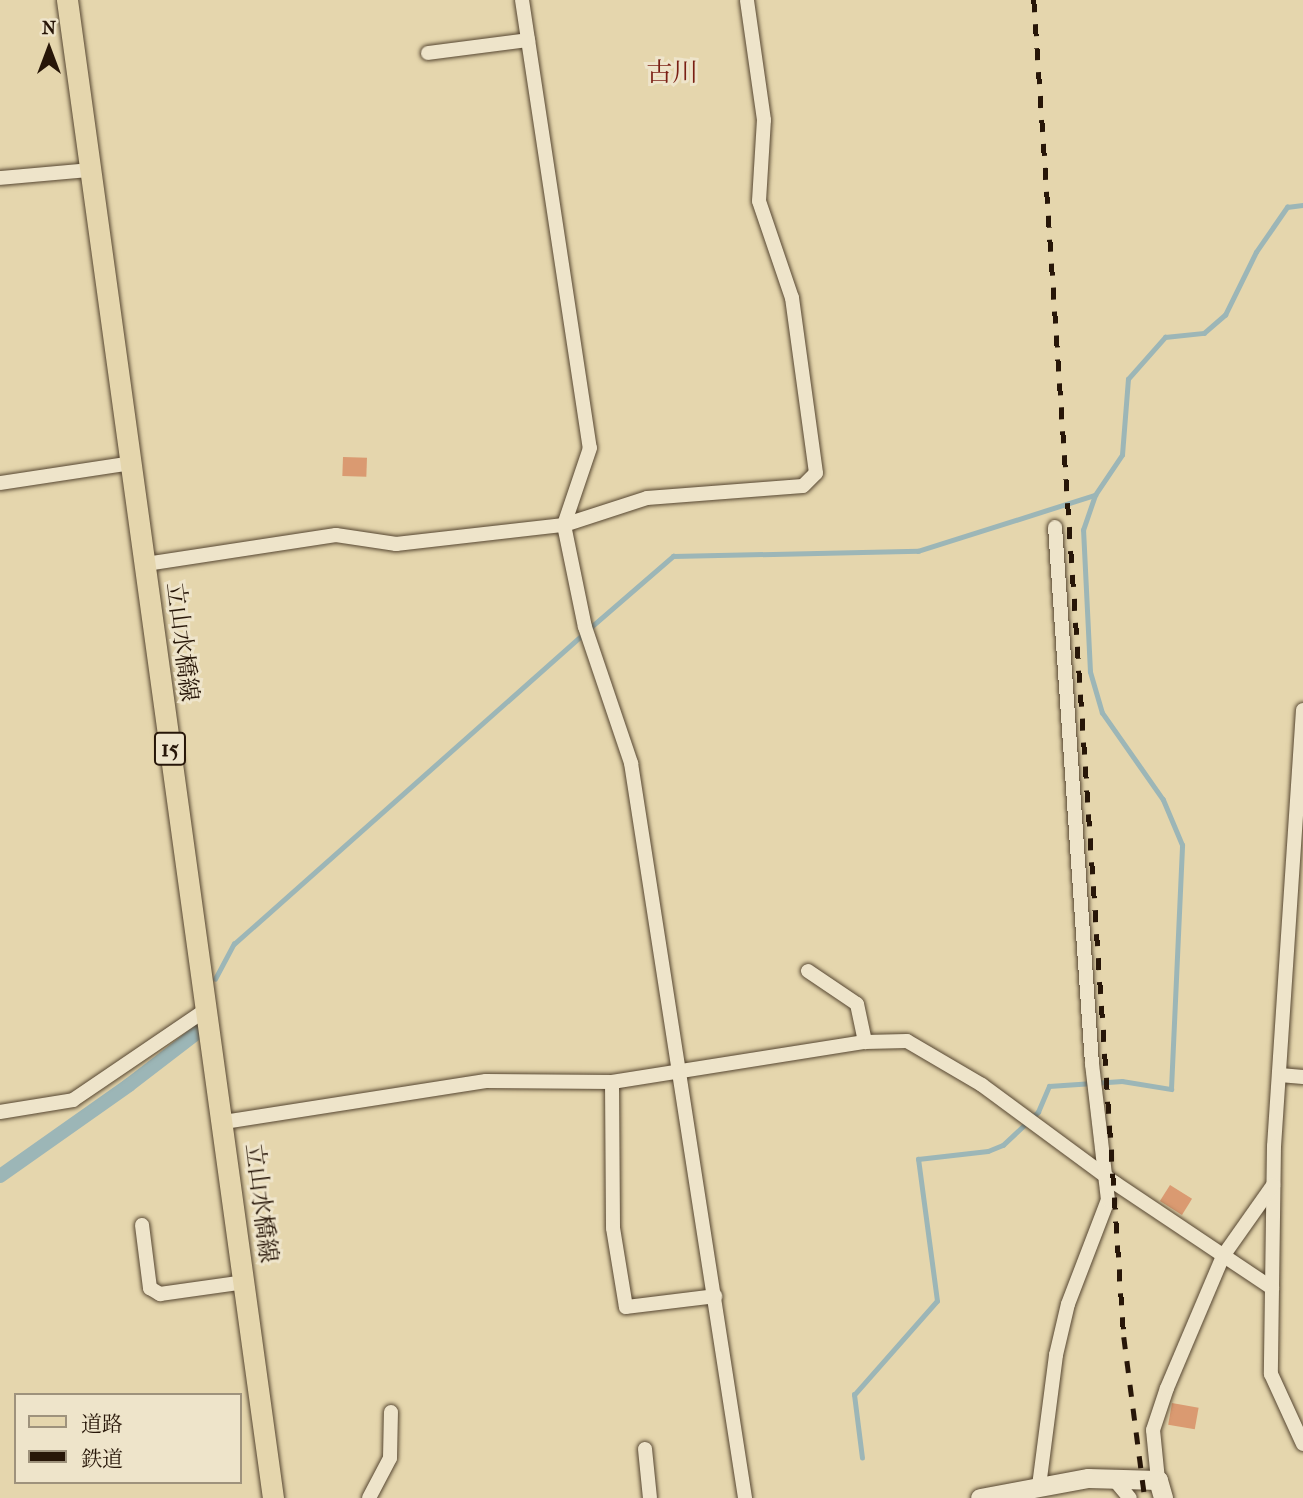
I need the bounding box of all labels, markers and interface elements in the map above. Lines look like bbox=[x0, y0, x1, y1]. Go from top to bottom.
north arrow bbox=[14, 14, 84, 84]
text: N bbox=[42, 17, 56, 39]
district label: 古川 bbox=[646, 57, 698, 89]
street label: 立山水橋線 bbox=[160, 581, 204, 703]
road number: 15 bbox=[152, 730, 188, 768]
street label: 立山水橋線 bbox=[239, 1142, 283, 1264]
legend bbox=[14, 1393, 242, 1484]
text: 道路 bbox=[81, 1412, 123, 1436]
text: 鉄道 bbox=[81, 1447, 123, 1471]

